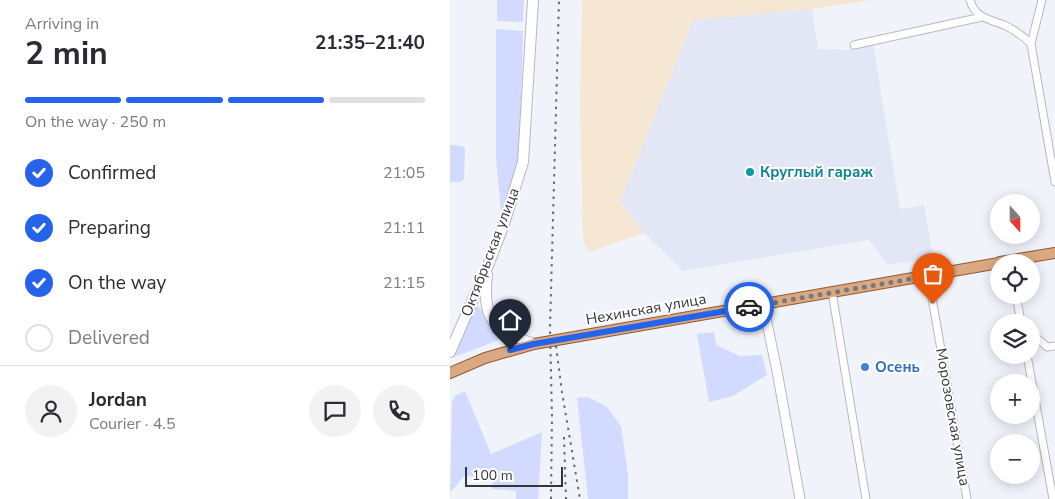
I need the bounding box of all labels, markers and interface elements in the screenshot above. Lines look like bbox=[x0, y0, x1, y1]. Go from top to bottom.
text: Arriving in bbox=[25, 13, 99, 35]
text: 21:35–21:40 bbox=[315, 30, 425, 56]
text: 2 min bbox=[25, 32, 108, 75]
text: On the way · 250 m bbox=[25, 111, 166, 133]
icon: check bbox=[25, 159, 53, 187]
text: Confirmed bbox=[68, 160, 156, 186]
text: 21:05 bbox=[383, 162, 425, 184]
place label: Круглый гараж bbox=[760, 162, 873, 182]
marker: Круглый гараж bbox=[744, 166, 756, 178]
street label: Октябрьская улица bbox=[456, 185, 524, 319]
north arrow bbox=[990, 194, 1040, 244]
map controls bbox=[990, 194, 1040, 484]
icon: check bbox=[25, 214, 53, 242]
text: Preparing bbox=[68, 215, 151, 241]
text: 21:11 bbox=[383, 217, 425, 239]
pin bbox=[912, 253, 954, 304]
button: locate bbox=[990, 254, 1040, 304]
icon: bag bbox=[919, 260, 947, 288]
icon: check bbox=[25, 269, 53, 297]
text: On the way bbox=[68, 270, 166, 296]
text: 21:15 bbox=[383, 272, 425, 294]
courier bbox=[724, 282, 774, 332]
street label: Нехинская улица bbox=[584, 289, 708, 329]
icon: car bbox=[735, 293, 763, 321]
pin bbox=[489, 299, 531, 350]
icon: home bbox=[496, 306, 524, 334]
button: layers bbox=[990, 314, 1040, 364]
text: Delivered bbox=[68, 325, 150, 351]
street label: Морозовская улица bbox=[931, 346, 975, 488]
place label: Осень bbox=[875, 357, 920, 377]
marker: Осень bbox=[859, 361, 871, 373]
button: + bbox=[990, 374, 1040, 424]
button: person bbox=[25, 385, 77, 437]
button: chat bbox=[309, 385, 361, 437]
button: phone bbox=[373, 385, 425, 437]
text: Jordan bbox=[89, 387, 147, 413]
text: Courier · 4.5 bbox=[89, 413, 175, 435]
button: − bbox=[990, 434, 1040, 484]
scale bar bbox=[465, 464, 562, 487]
text: 100 m bbox=[472, 466, 513, 485]

